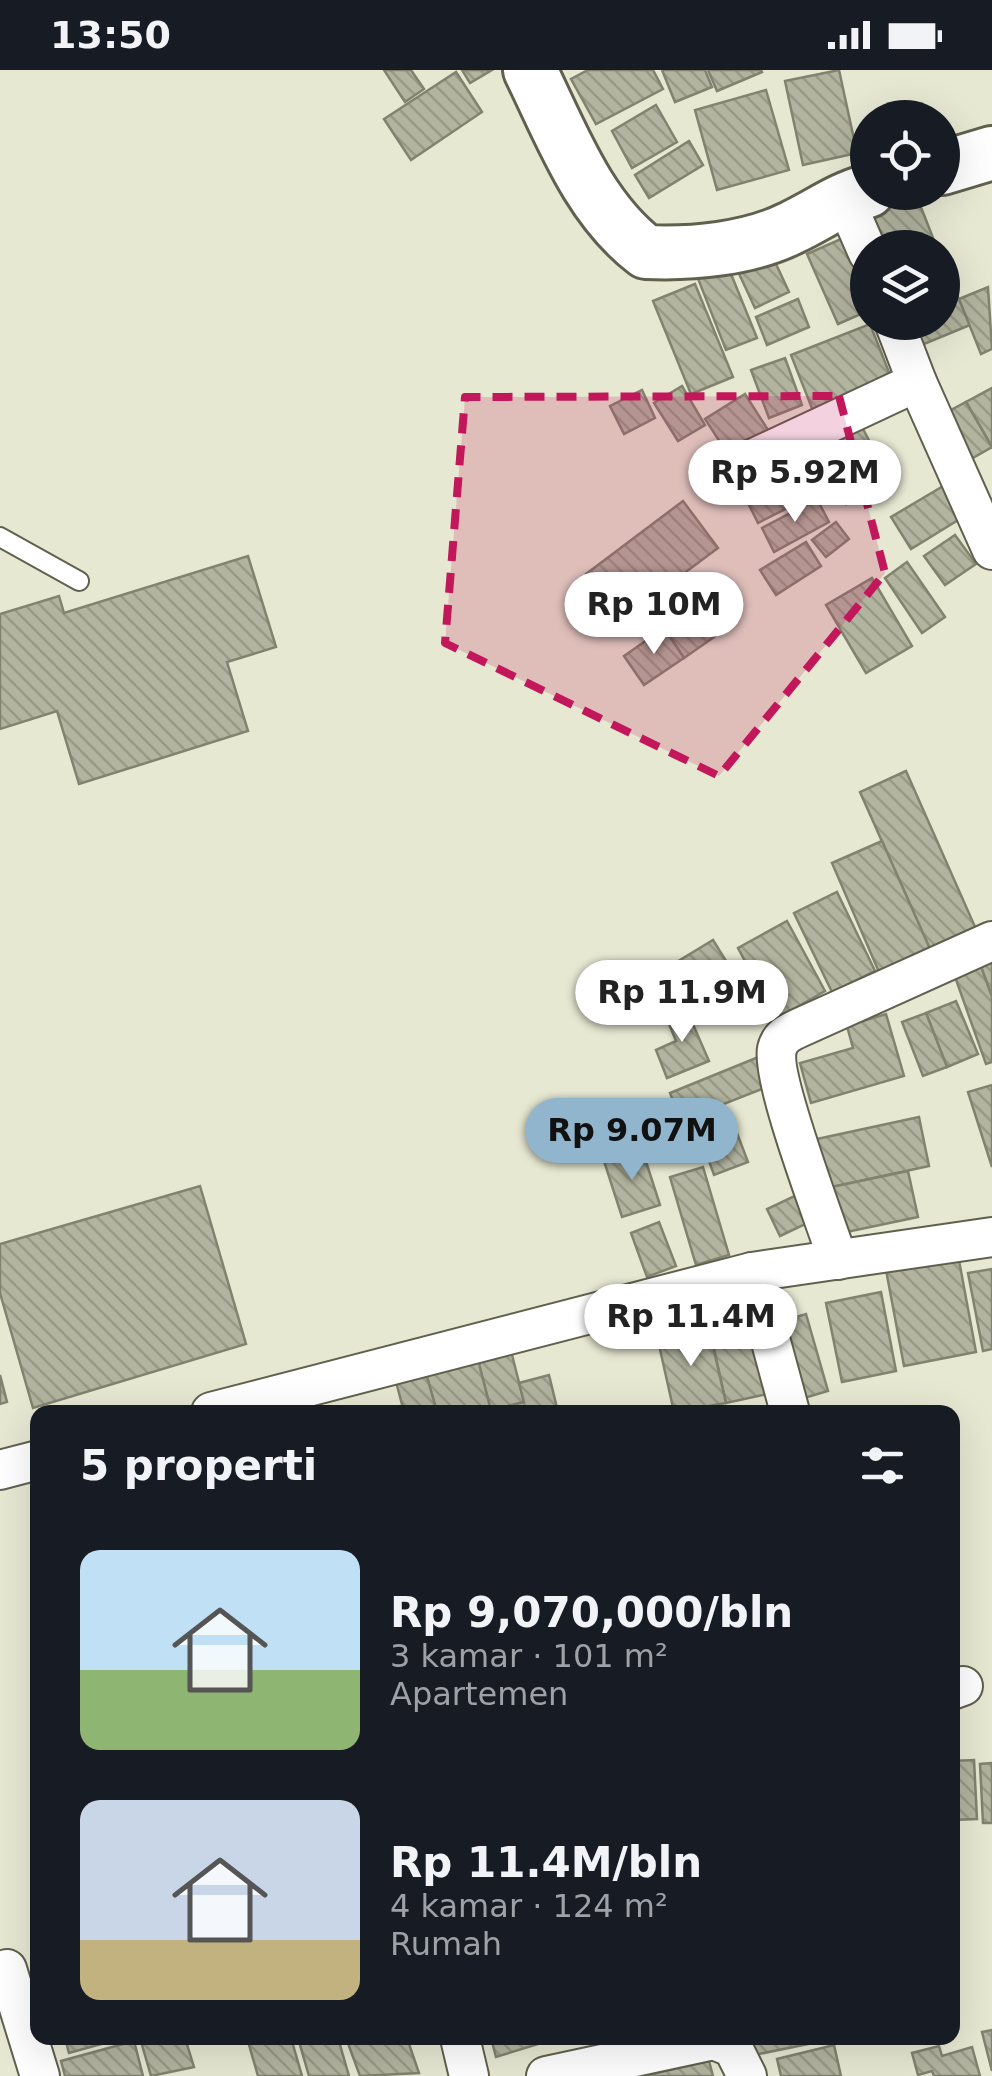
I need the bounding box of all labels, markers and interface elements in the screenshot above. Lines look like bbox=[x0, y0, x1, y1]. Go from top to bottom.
text: 13:50 bbox=[50, 13, 171, 57]
map controls bbox=[850, 100, 960, 340]
button: locate bbox=[850, 100, 960, 210]
button: layers bbox=[850, 230, 960, 340]
pin: Rp 5.92M bbox=[692, 440, 898, 525]
text: Rp 5.92M bbox=[710, 453, 880, 491]
pin: Rp 10M bbox=[573, 572, 735, 657]
text: Rp 10M bbox=[586, 585, 722, 623]
pin: Rp 11.9M bbox=[579, 960, 785, 1045]
text: Rp 11.9M bbox=[597, 973, 767, 1011]
pin: Rp 9.07M bbox=[529, 1098, 735, 1183]
text: Rp 9.07M bbox=[547, 1111, 717, 1149]
pin: Rp 11.4M bbox=[588, 1284, 794, 1369]
text: Rp 11.4M bbox=[606, 1297, 776, 1335]
icon: filters bbox=[855, 1438, 910, 1493]
text: 5 properti bbox=[80, 1441, 317, 1490]
text: Rp 9,070,000/bln bbox=[390, 1588, 793, 1637]
icon: home bbox=[160, 1590, 280, 1710]
text: 3 kamar · 101 m² bbox=[390, 1637, 668, 1675]
text: Apartemen bbox=[390, 1675, 568, 1713]
text: Rp 11.4M/bln bbox=[390, 1838, 702, 1887]
icon: home bbox=[160, 1840, 280, 1960]
text: 4 kamar · 124 m² bbox=[390, 1887, 668, 1925]
text: Rumah bbox=[390, 1925, 502, 1963]

